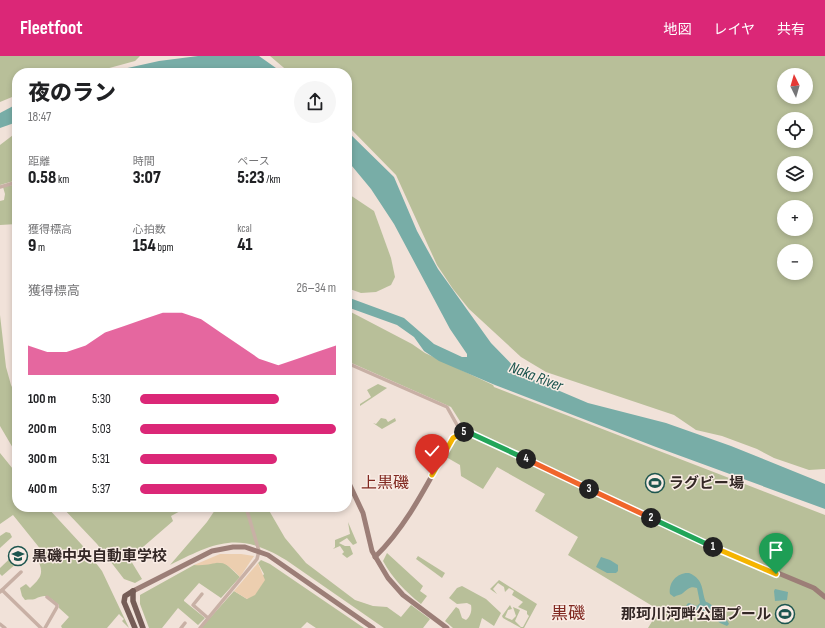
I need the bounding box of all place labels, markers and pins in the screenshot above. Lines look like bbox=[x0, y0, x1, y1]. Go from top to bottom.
pin: 5 bbox=[454, 422, 474, 442]
pin bbox=[415, 434, 449, 475]
pin: 4 bbox=[516, 449, 536, 469]
sports icon: ラグビー場 bbox=[644, 472, 666, 494]
place label: ラグビー場 bbox=[669, 474, 744, 493]
pin: 3 bbox=[579, 479, 599, 499]
pin: 2 bbox=[641, 508, 661, 528]
pin bbox=[759, 533, 793, 574]
pin: 1 bbox=[703, 537, 723, 557]
school or university icon: 黒磯中央自動車学校 bbox=[7, 545, 29, 567]
place label: 黒磯中央自動車学校 bbox=[32, 547, 167, 566]
sports icon: 那珂川河畔公園プール bbox=[774, 603, 796, 625]
place label: 那珂川河畔公園プール bbox=[621, 605, 771, 624]

